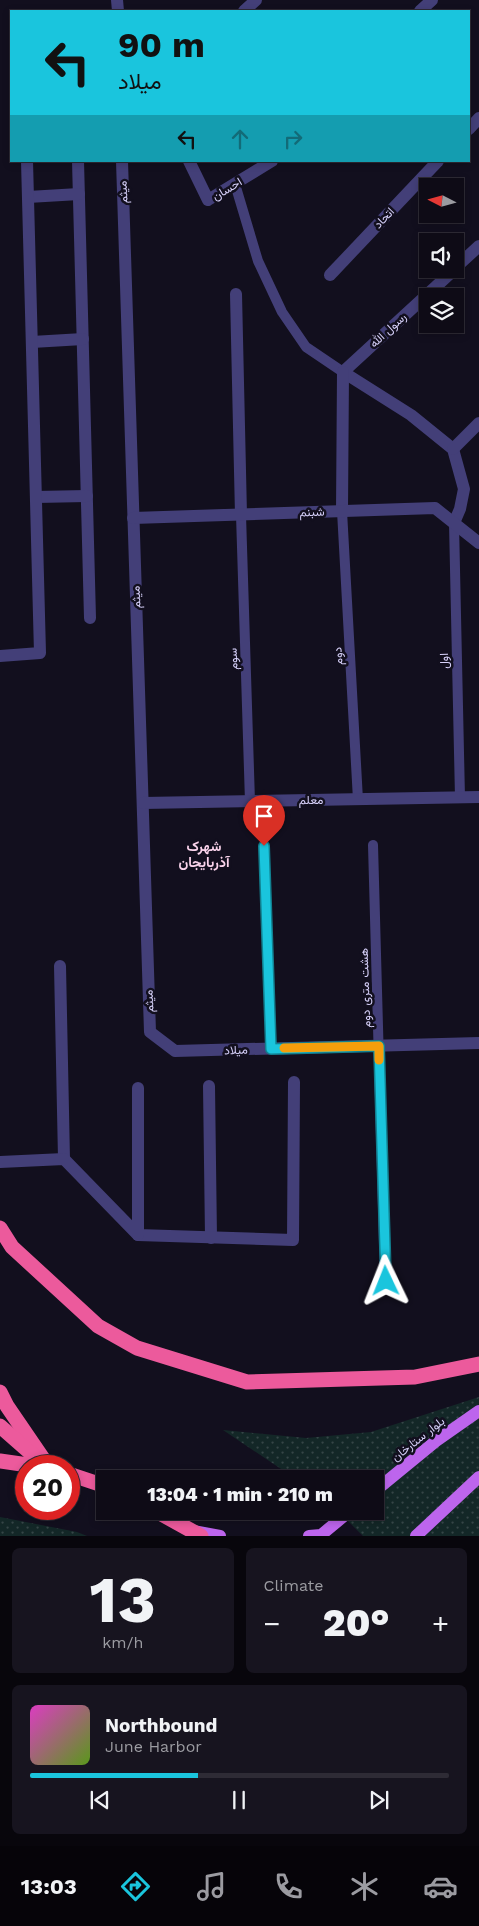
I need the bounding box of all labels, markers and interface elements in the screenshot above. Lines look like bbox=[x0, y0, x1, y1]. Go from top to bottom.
text: 90 m bbox=[118, 24, 205, 66]
icon: left bbox=[35, 30, 100, 95]
text: میلاد bbox=[118, 69, 162, 94]
icon: left bbox=[173, 125, 201, 153]
icon: ahead bbox=[226, 125, 254, 153]
icon: right bbox=[279, 125, 307, 153]
street label: احسان bbox=[210, 175, 244, 203]
north arrow bbox=[419, 178, 464, 222]
map controls bbox=[419, 178, 464, 333]
street label: میثم bbox=[116, 180, 131, 204]
street label: اتحاد bbox=[371, 205, 397, 231]
button: sound bbox=[419, 233, 464, 278]
button: layers bbox=[419, 288, 464, 333]
street label: رسول الله bbox=[367, 310, 410, 351]
street label: شبنم bbox=[299, 505, 325, 520]
street label: میثم bbox=[129, 585, 144, 609]
street label: دوم bbox=[331, 646, 346, 665]
street label: سوم bbox=[226, 648, 241, 670]
street label: اول bbox=[437, 653, 452, 669]
street label: معلم bbox=[299, 793, 323, 808]
pin bbox=[243, 795, 285, 846]
icon: arrive bbox=[250, 802, 278, 830]
district label: شهرک آذربایجان bbox=[178, 838, 231, 871]
street label: هشت متری دوم bbox=[357, 948, 374, 1028]
street label: میثم bbox=[142, 989, 157, 1013]
street label: میلاد bbox=[224, 1043, 248, 1057]
position arrow bbox=[359, 1254, 411, 1306]
street label: بلوار ستارخان bbox=[389, 1414, 448, 1465]
speed limit sign: 20 bbox=[15, 1455, 80, 1520]
text: 13:04 · 1 min · 210 m bbox=[147, 1483, 333, 1506]
text: 13 bbox=[89, 1562, 156, 1638]
text: Climate bbox=[264, 1576, 324, 1595]
text: 20° bbox=[323, 1601, 390, 1645]
text: − bbox=[264, 1607, 280, 1640]
text: + bbox=[432, 1607, 449, 1640]
text: km/h bbox=[102, 1633, 143, 1652]
text: Northbound bbox=[105, 1714, 217, 1737]
text: June Harbor bbox=[105, 1737, 202, 1756]
icon: previous bbox=[86, 1786, 114, 1814]
icon: pause bbox=[225, 1786, 253, 1814]
icon: next bbox=[365, 1786, 393, 1814]
icon: directions bbox=[118, 1869, 153, 1904]
icon: music bbox=[194, 1869, 229, 1904]
icon: phone bbox=[271, 1869, 306, 1904]
icon: climate bbox=[347, 1869, 382, 1904]
icon: car bbox=[423, 1869, 458, 1904]
text: 13:03 bbox=[21, 1874, 77, 1899]

